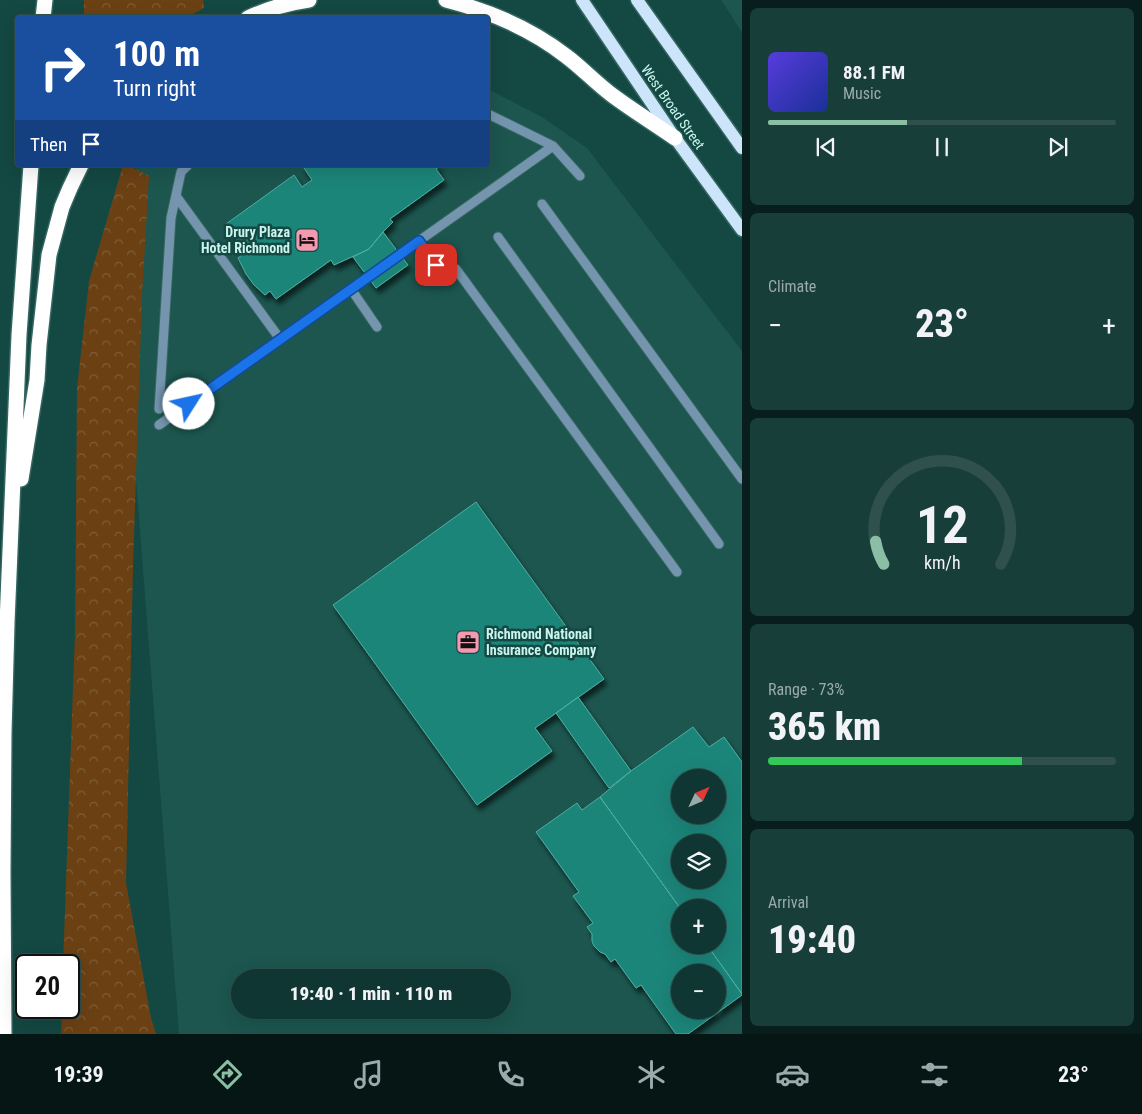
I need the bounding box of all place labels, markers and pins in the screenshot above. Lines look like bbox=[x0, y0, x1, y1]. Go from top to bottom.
place label: Drury Plaza Hotel Richmond bbox=[201, 224, 290, 256]
hotel icon: Drury Plaza Hotel Richmond bbox=[294, 227, 320, 253]
pin bbox=[415, 244, 457, 286]
place label: Richmond National Insurance Company bbox=[486, 626, 597, 658]
office icon: Richmond National Insurance Company bbox=[455, 629, 481, 655]

